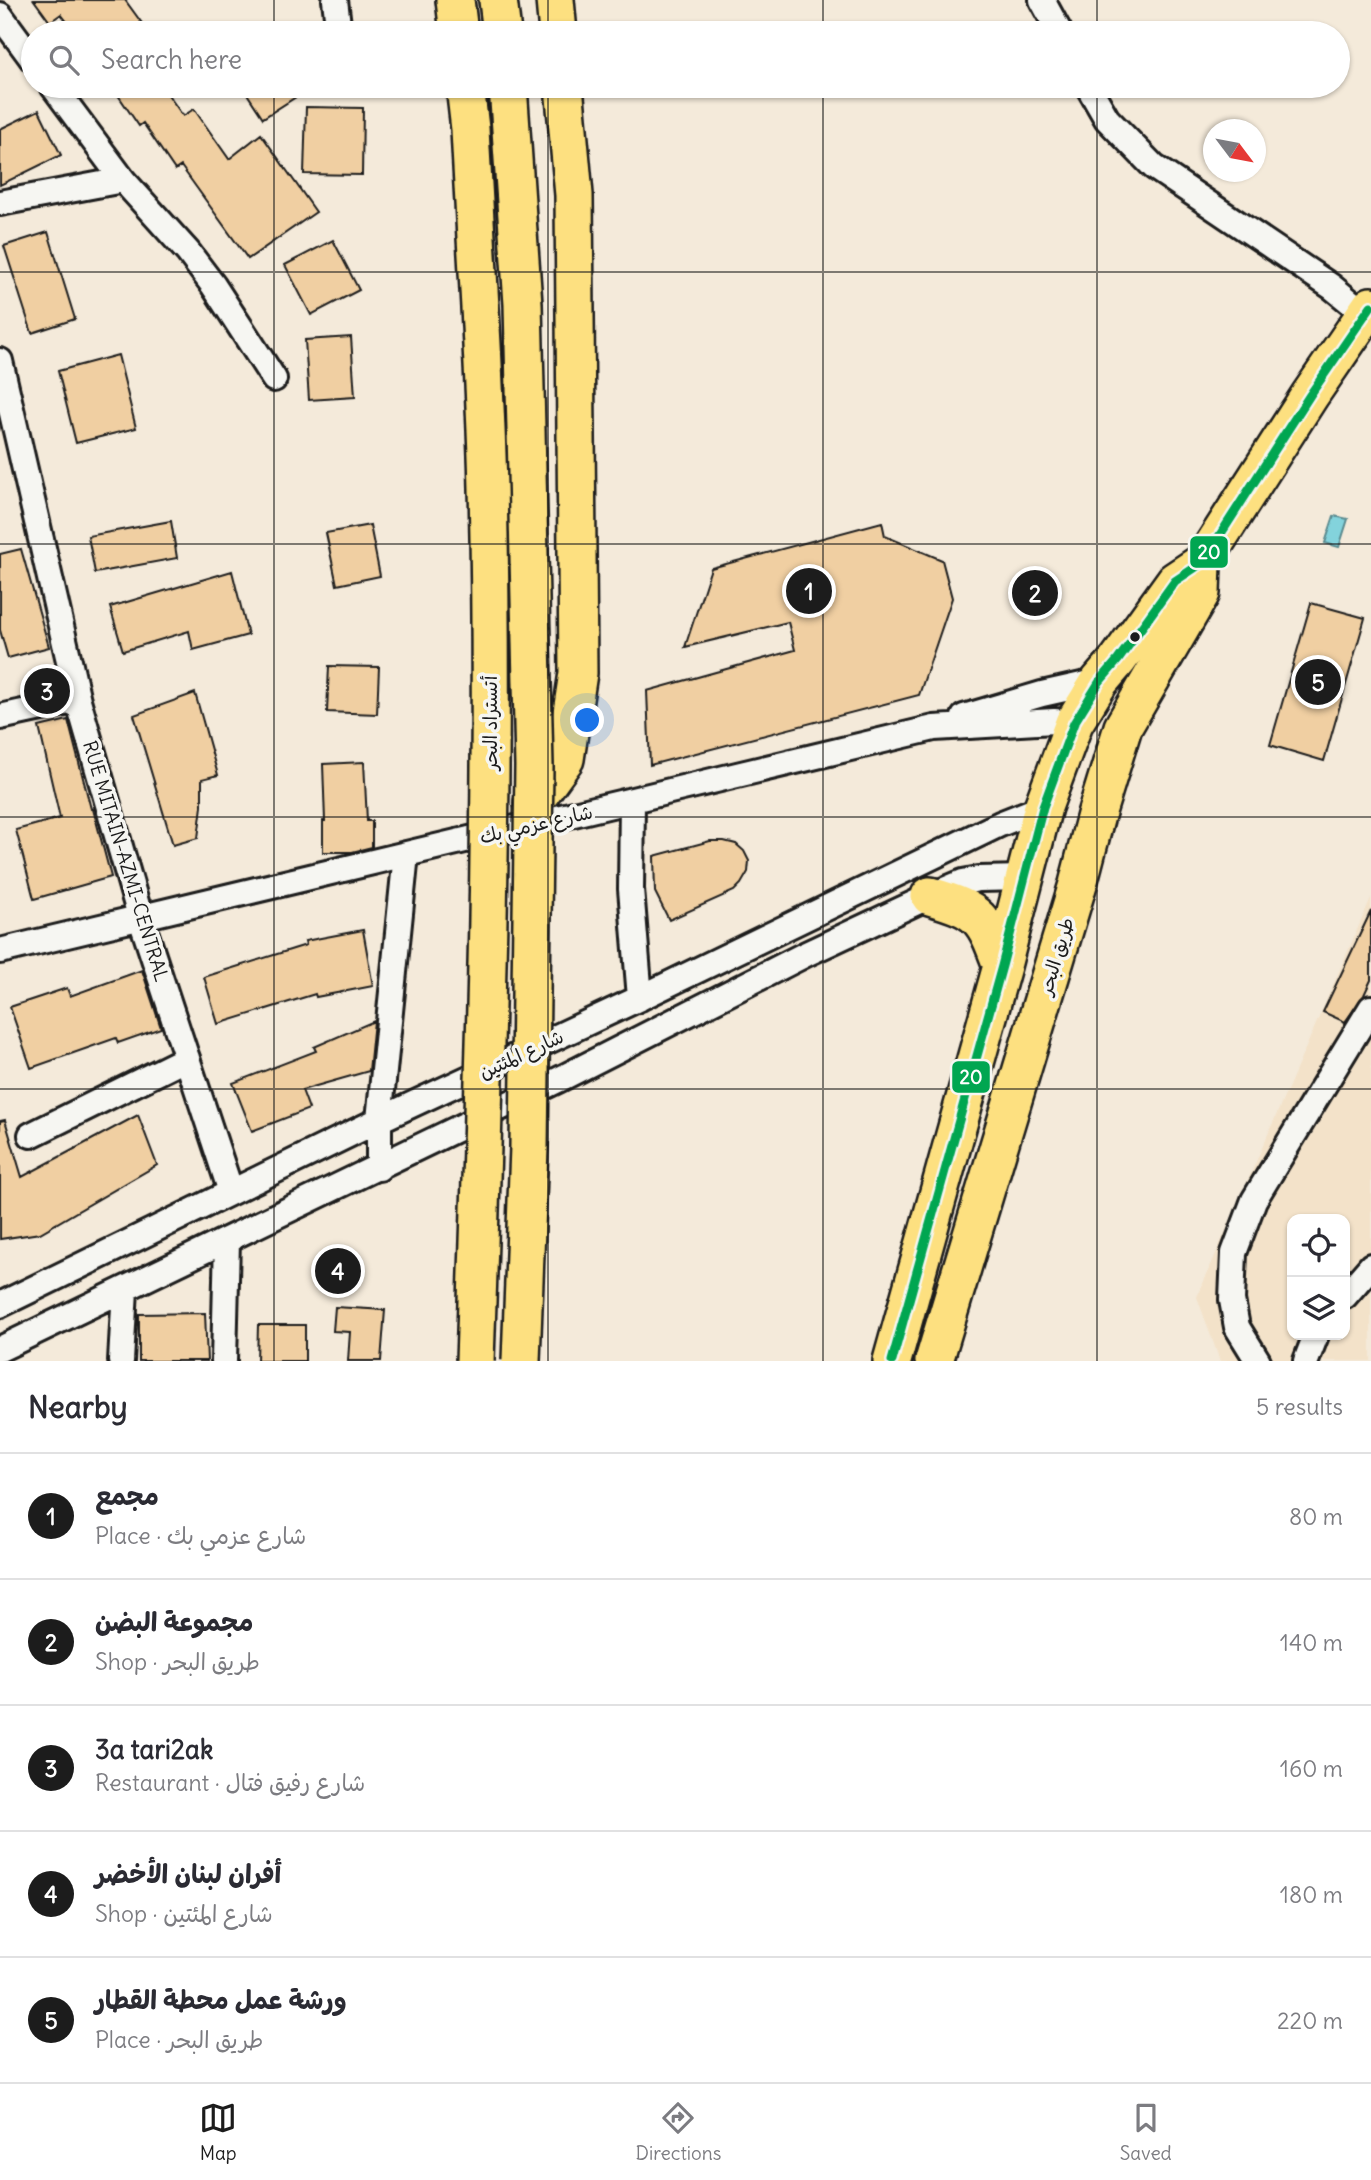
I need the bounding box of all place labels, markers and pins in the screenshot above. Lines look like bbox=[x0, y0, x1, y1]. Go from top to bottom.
pin: 1 bbox=[786, 565, 832, 617]
pin: 2 bbox=[1012, 567, 1058, 619]
unlabelled marker bbox=[1128, 630, 1142, 644]
pin: 5 bbox=[1295, 656, 1341, 708]
pin: 3 bbox=[24, 665, 70, 717]
pin: 4 bbox=[315, 1245, 361, 1297]

